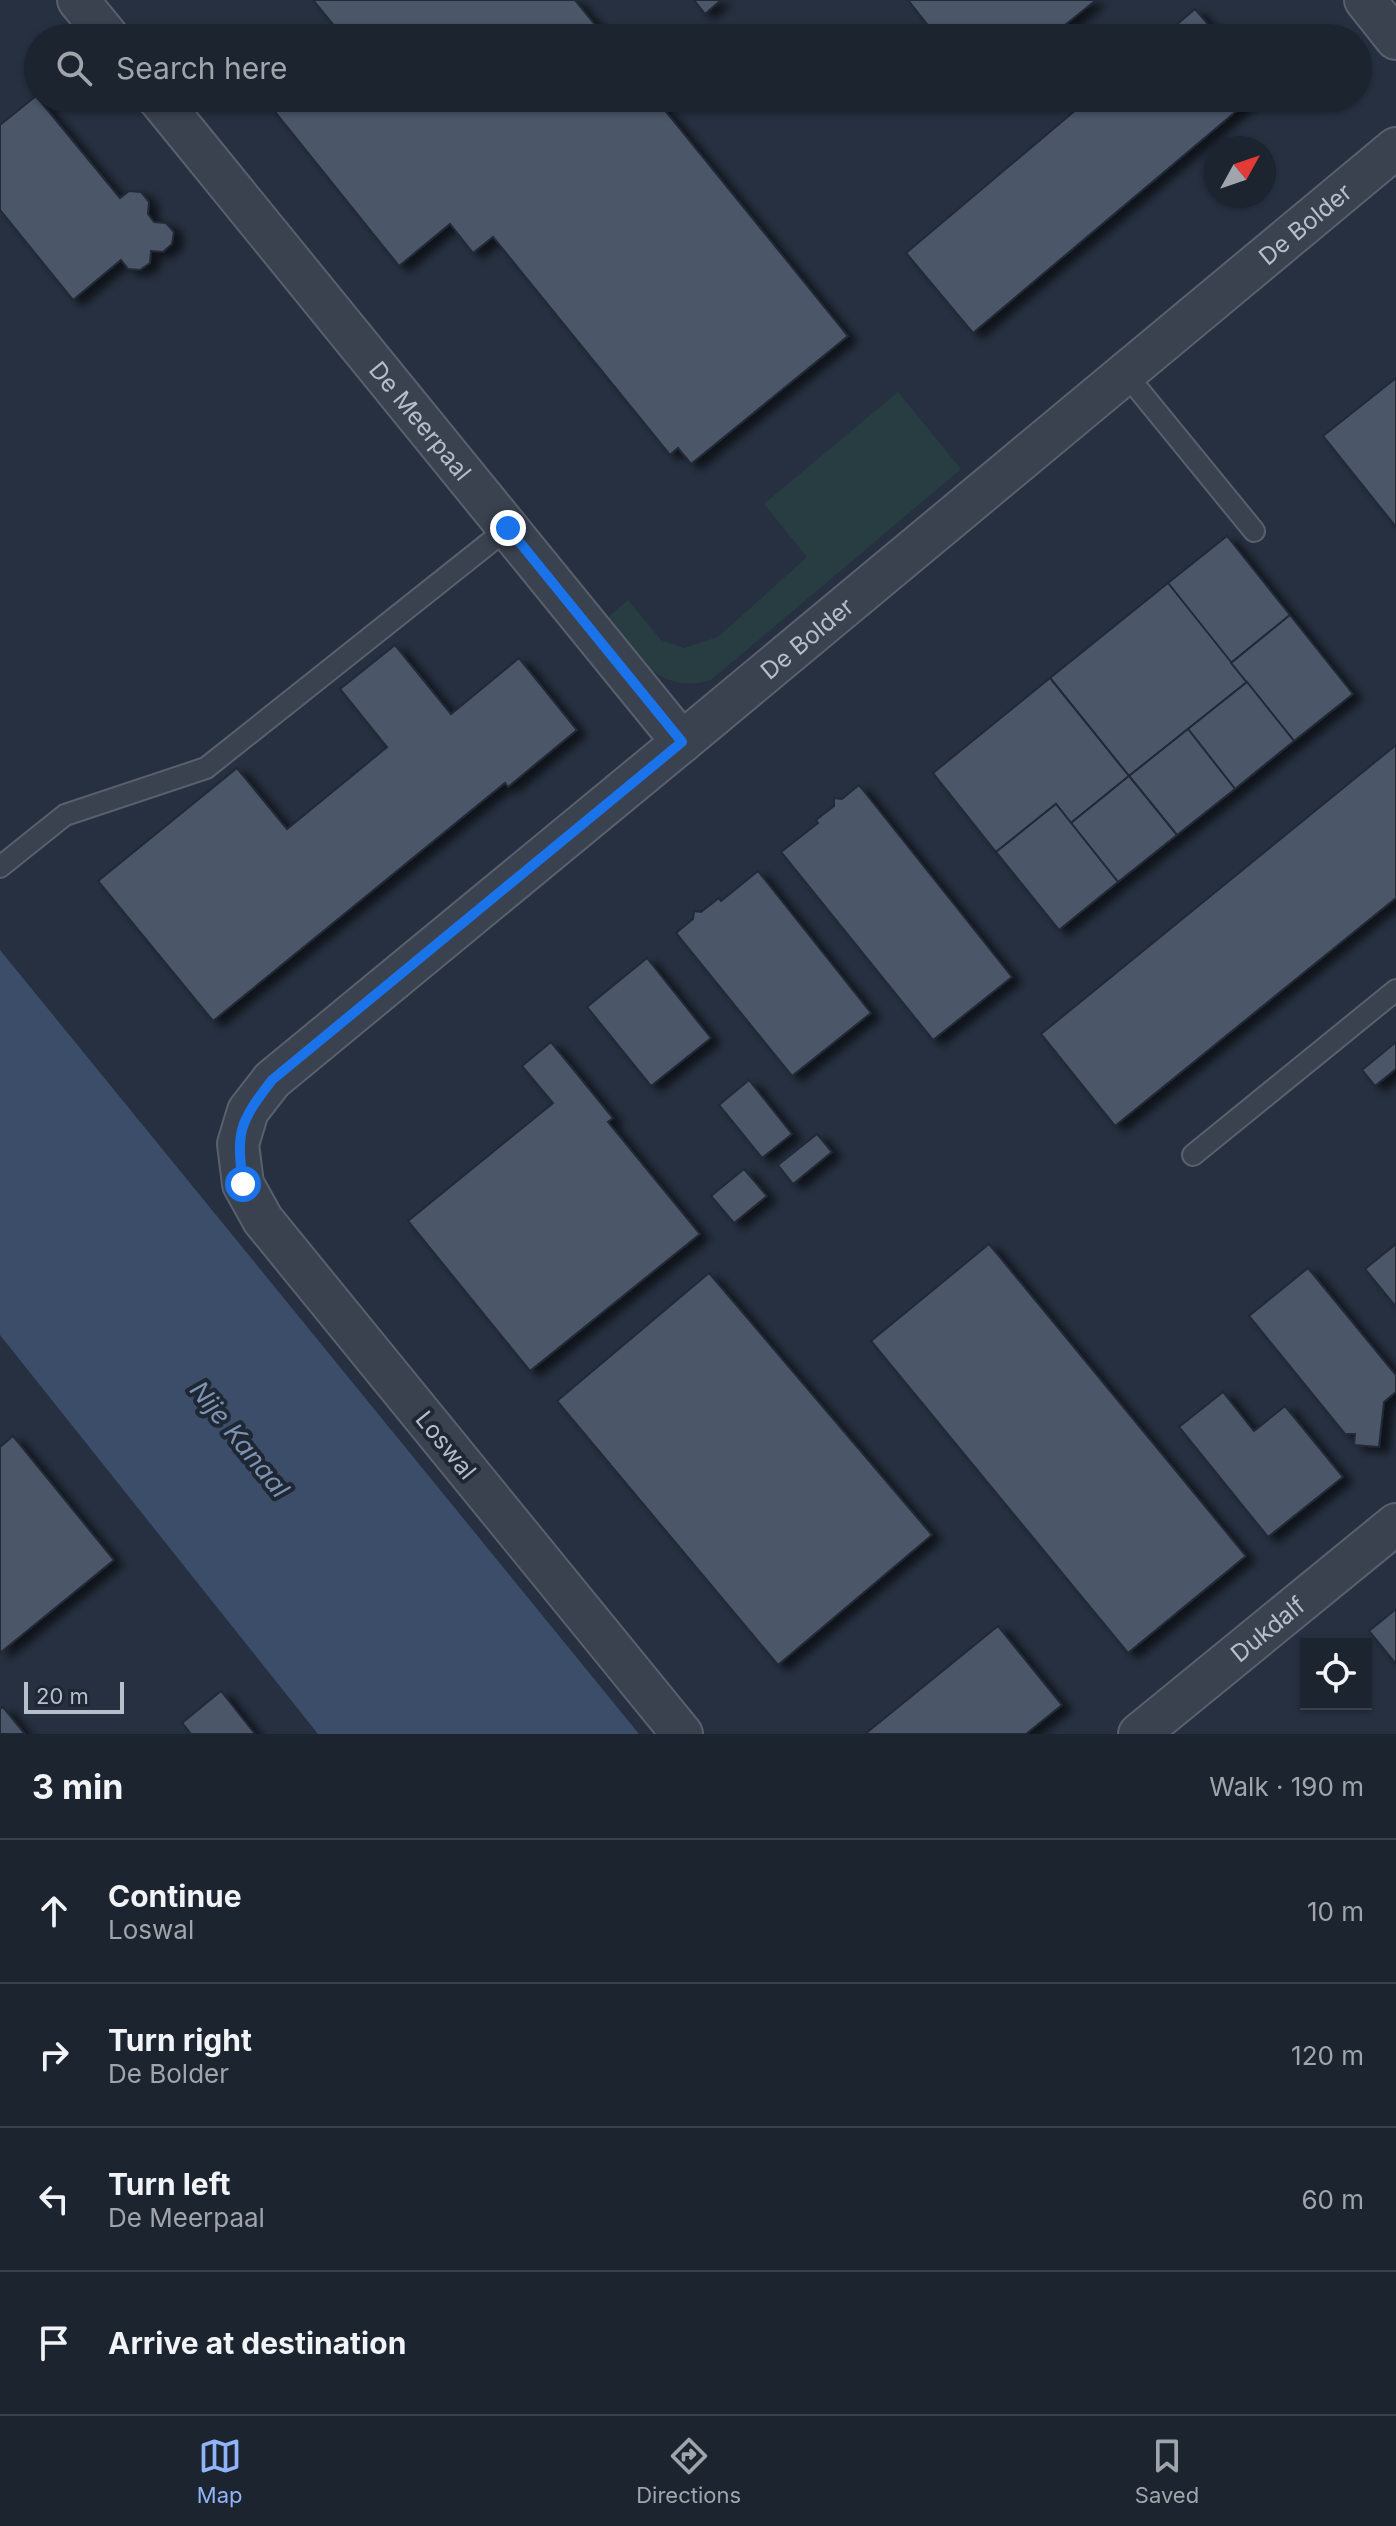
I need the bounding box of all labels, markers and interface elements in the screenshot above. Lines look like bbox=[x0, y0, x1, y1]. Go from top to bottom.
search box bbox=[24, 24, 1372, 112]
icon: search bbox=[52, 46, 96, 90]
text: Search here bbox=[116, 50, 288, 86]
north arrow bbox=[1204, 136, 1276, 208]
street label: De Bolder bbox=[1253, 177, 1357, 271]
street label: De Meerpaal bbox=[364, 355, 478, 486]
route end bbox=[490, 510, 526, 546]
street label: De Bolder bbox=[755, 591, 859, 685]
route start bbox=[225, 1166, 261, 1202]
water label: Nije Kanaal bbox=[184, 1375, 297, 1504]
street label: Loswal bbox=[410, 1405, 482, 1485]
street label: Dukdalf bbox=[1225, 1590, 1311, 1668]
map controls bbox=[1300, 1638, 1372, 1710]
button: locate bbox=[1300, 1638, 1372, 1710]
scale bar bbox=[24, 1678, 124, 1714]
text: 20 m bbox=[36, 1683, 89, 1709]
text: 3 min bbox=[32, 1766, 123, 1807]
text: Walk · 190 m bbox=[1209, 1771, 1364, 1802]
text: Continue bbox=[108, 1878, 242, 1914]
icon: ahead bbox=[32, 1889, 76, 1933]
text: 10 m bbox=[1307, 1896, 1364, 1927]
text: Loswal bbox=[108, 1914, 194, 1945]
text: Turn right bbox=[108, 2022, 252, 2058]
icon: right bbox=[32, 2033, 76, 2077]
text: 120 m bbox=[1291, 2040, 1364, 2071]
text: De Bolder bbox=[108, 2058, 229, 2089]
text: Turn left bbox=[108, 2166, 230, 2202]
icon: left bbox=[32, 2177, 76, 2221]
text: 60 m bbox=[1301, 2184, 1364, 2215]
text: De Meerpaal bbox=[108, 2202, 265, 2233]
icon: arrive bbox=[32, 2321, 76, 2365]
text: Arrive at destination bbox=[108, 2325, 406, 2361]
tab: Map bbox=[197, 2434, 243, 2508]
tab: Directions bbox=[636, 2434, 741, 2508]
tab: Saved bbox=[1135, 2434, 1199, 2508]

